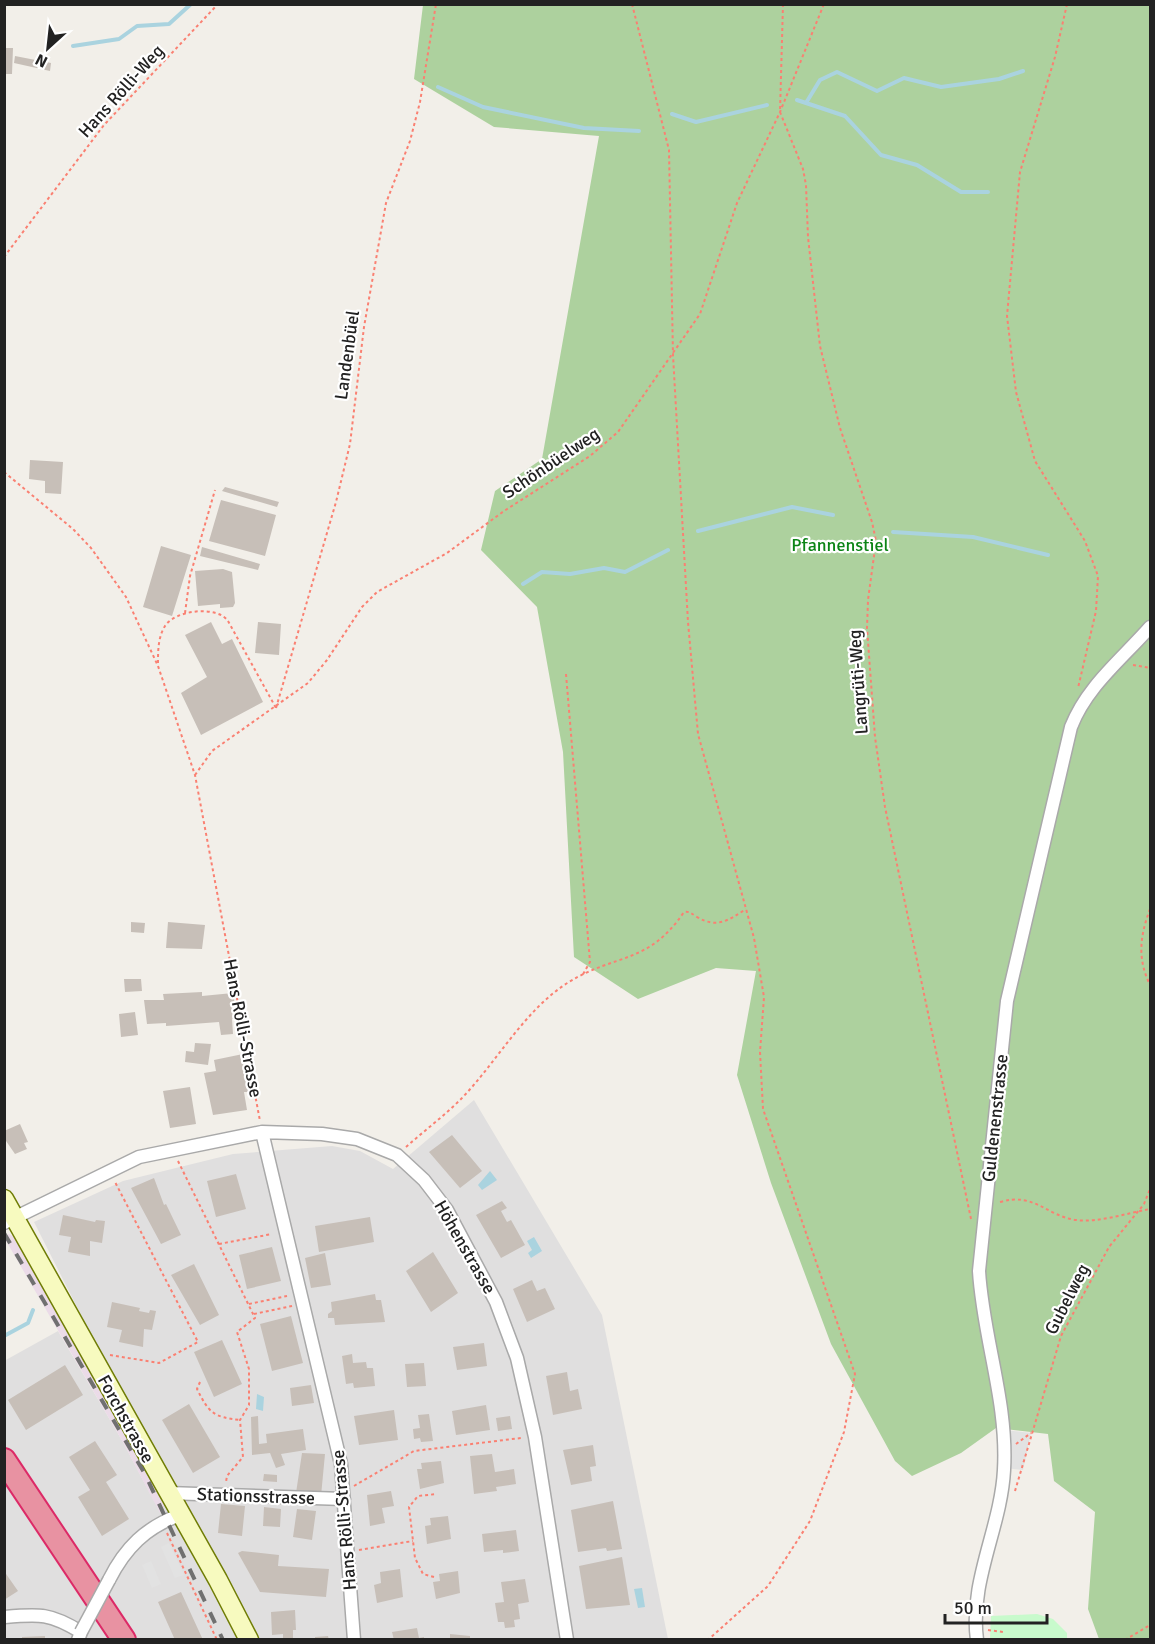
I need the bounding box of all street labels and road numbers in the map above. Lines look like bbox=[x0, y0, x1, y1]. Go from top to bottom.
street label: Hans Rölli-Weg bbox=[74, 40, 168, 142]
street label: Landenbüel bbox=[330, 309, 364, 401]
street label: Schönbüelweg bbox=[498, 423, 604, 503]
street label: Langrüti-Weg bbox=[843, 629, 873, 735]
street label: Hans Rölli-Strasse bbox=[219, 957, 267, 1099]
street label: Guldenenstrasse bbox=[977, 1053, 1013, 1183]
street label: Höhenstrasse bbox=[429, 1196, 501, 1298]
street label: Gubelweg bbox=[1040, 1260, 1094, 1338]
street label: Forchstrasse bbox=[93, 1371, 159, 1467]
street label: Hans Rölli-Strasse bbox=[327, 1449, 361, 1591]
street label: Stationsstrasse bbox=[197, 1483, 315, 1509]

